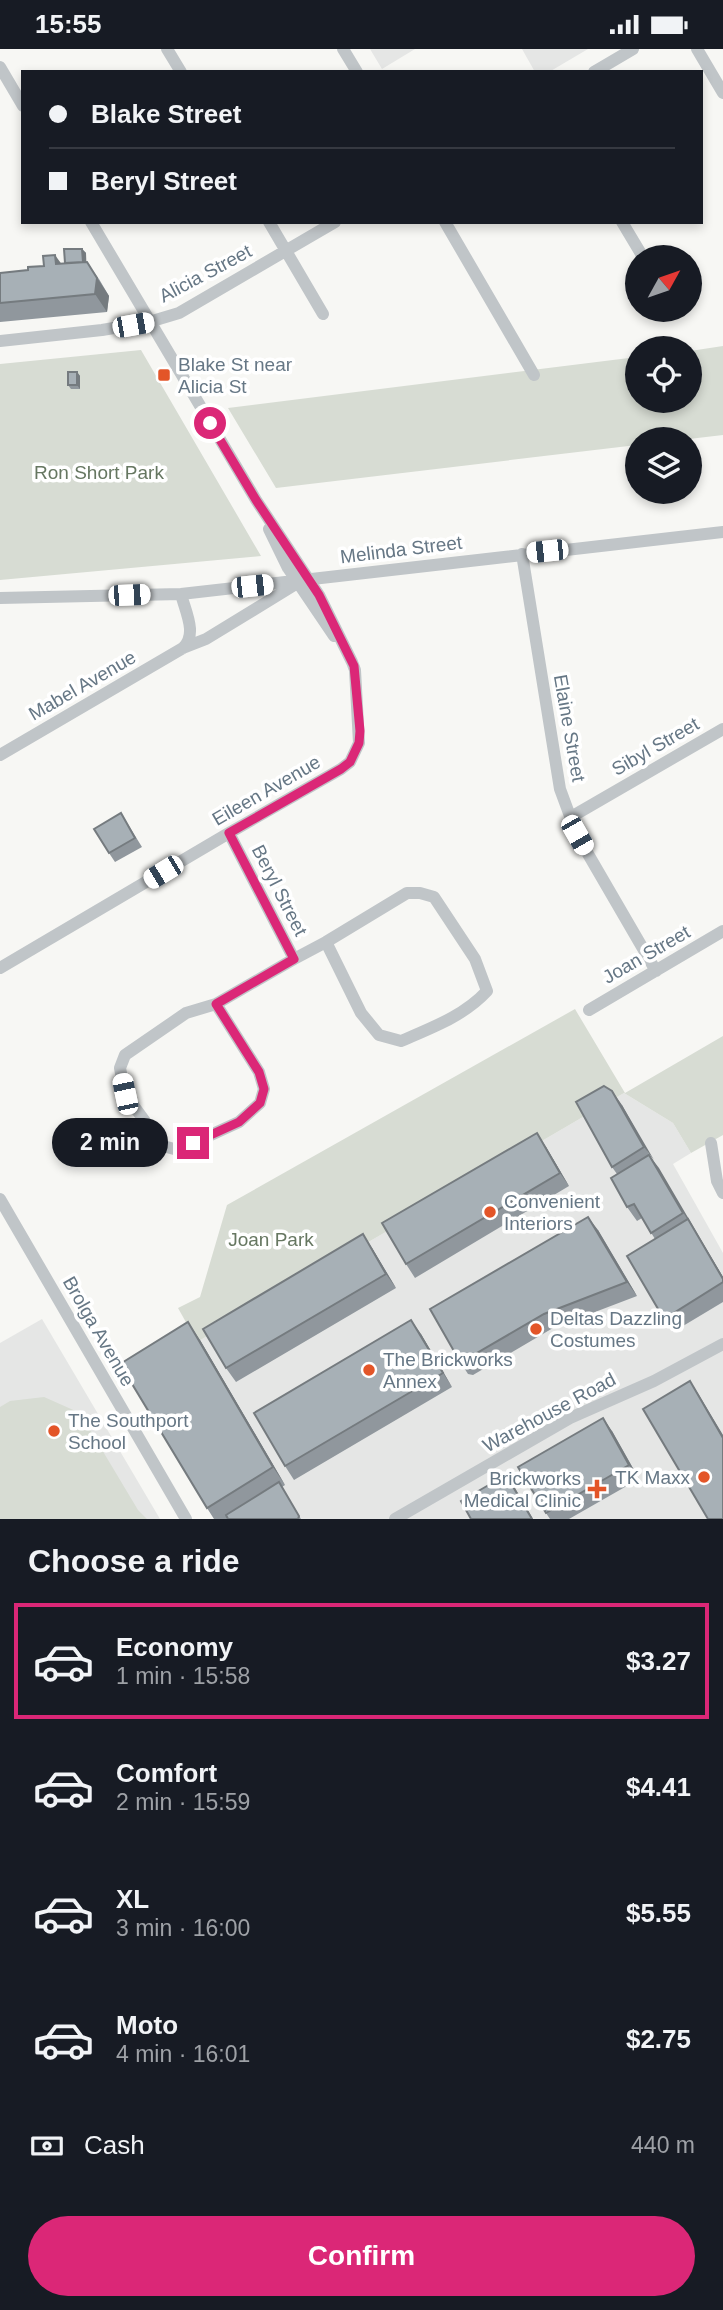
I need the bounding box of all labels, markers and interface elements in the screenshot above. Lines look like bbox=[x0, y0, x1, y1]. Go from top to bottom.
text: 15:55 bbox=[35, 9, 102, 39]
text: Blake Street bbox=[91, 99, 241, 129]
text: Beryl Street bbox=[91, 166, 237, 196]
street label: Alicia Street bbox=[156, 240, 256, 307]
north arrow bbox=[625, 245, 702, 322]
map controls bbox=[625, 245, 702, 504]
car bbox=[111, 311, 156, 339]
button: locate bbox=[625, 336, 702, 413]
place label: Blake St near Alicia St bbox=[178, 354, 293, 397]
marker: Blake St near Alicia St bbox=[156, 367, 172, 383]
route start bbox=[194, 407, 226, 439]
button: layers bbox=[625, 427, 702, 504]
park label: Ron Short Park bbox=[34, 462, 164, 483]
street label: Melinda Street bbox=[339, 532, 464, 567]
car bbox=[526, 538, 569, 564]
car bbox=[231, 573, 274, 599]
car bbox=[108, 584, 151, 606]
street label: Mabel Avenue bbox=[25, 646, 139, 725]
street label: Elaine Street bbox=[550, 673, 589, 784]
street label: Sibyl Street bbox=[608, 713, 703, 780]
street label: Eileen Avenue bbox=[209, 751, 324, 830]
car bbox=[558, 812, 597, 858]
street label: Beryl Street bbox=[248, 841, 312, 940]
car bbox=[140, 852, 187, 892]
street label: Joan Street bbox=[599, 921, 694, 988]
car bbox=[111, 1071, 140, 1117]
callout: 2 min bbox=[53, 1119, 168, 1167]
route end bbox=[177, 1127, 209, 1159]
text: 2 min bbox=[80, 1129, 140, 1155]
place label: Convenient Interiors bbox=[504, 1191, 601, 1234]
marker: Convenient Interiors bbox=[482, 1204, 498, 1220]
park label: Joan Park bbox=[228, 1229, 314, 1250]
street label: Brolga Avenue bbox=[59, 1273, 138, 1390]
place label: Deltas Dazzling Costumes bbox=[550, 1308, 682, 1351]
marker: Deltas Dazzling Costumes bbox=[528, 1321, 544, 1337]
place label: The Brickworks Annex bbox=[383, 1349, 513, 1392]
marker: The Brickworks Annex bbox=[361, 1362, 377, 1378]
street label: Warehouse Road bbox=[479, 1369, 619, 1456]
place label: The Southport School bbox=[68, 1410, 189, 1453]
marker: The Southport School bbox=[46, 1423, 62, 1439]
place label: TK Maxx bbox=[615, 1467, 690, 1488]
place label: Brickworks Medical Clinic bbox=[464, 1468, 581, 1511]
marker: TK Maxx bbox=[696, 1469, 712, 1485]
marker: Brickworks Medical Clinic bbox=[587, 1479, 607, 1499]
text: Choose a ride bbox=[28, 1543, 240, 1579]
icon: car bbox=[32, 1630, 95, 1693]
text: Economy bbox=[116, 1632, 233, 1662]
text: $3.27 bbox=[626, 1646, 691, 1676]
text: 1 min · 15:58 bbox=[116, 1663, 250, 1689]
icon: car bbox=[32, 1756, 95, 1819]
text: Comfort bbox=[116, 1758, 217, 1788]
text: $4.41 bbox=[626, 1772, 691, 1802]
text: 2 min · 15:59 bbox=[116, 1789, 250, 1815]
icon: car bbox=[32, 1882, 95, 1945]
text: XL bbox=[116, 1884, 149, 1914]
text: $5.55 bbox=[626, 1898, 691, 1928]
text: 3 min · 16:00 bbox=[116, 1915, 250, 1941]
icon: car bbox=[32, 2008, 95, 2071]
text: Moto bbox=[116, 2010, 178, 2040]
text: $2.75 bbox=[626, 2024, 691, 2054]
text: 4 min · 16:01 bbox=[116, 2041, 250, 2067]
icon: cash bbox=[28, 2127, 66, 2165]
text: Cash bbox=[84, 2130, 145, 2160]
text: 440 m bbox=[631, 2132, 695, 2158]
button: Confirm bbox=[28, 2216, 695, 2296]

